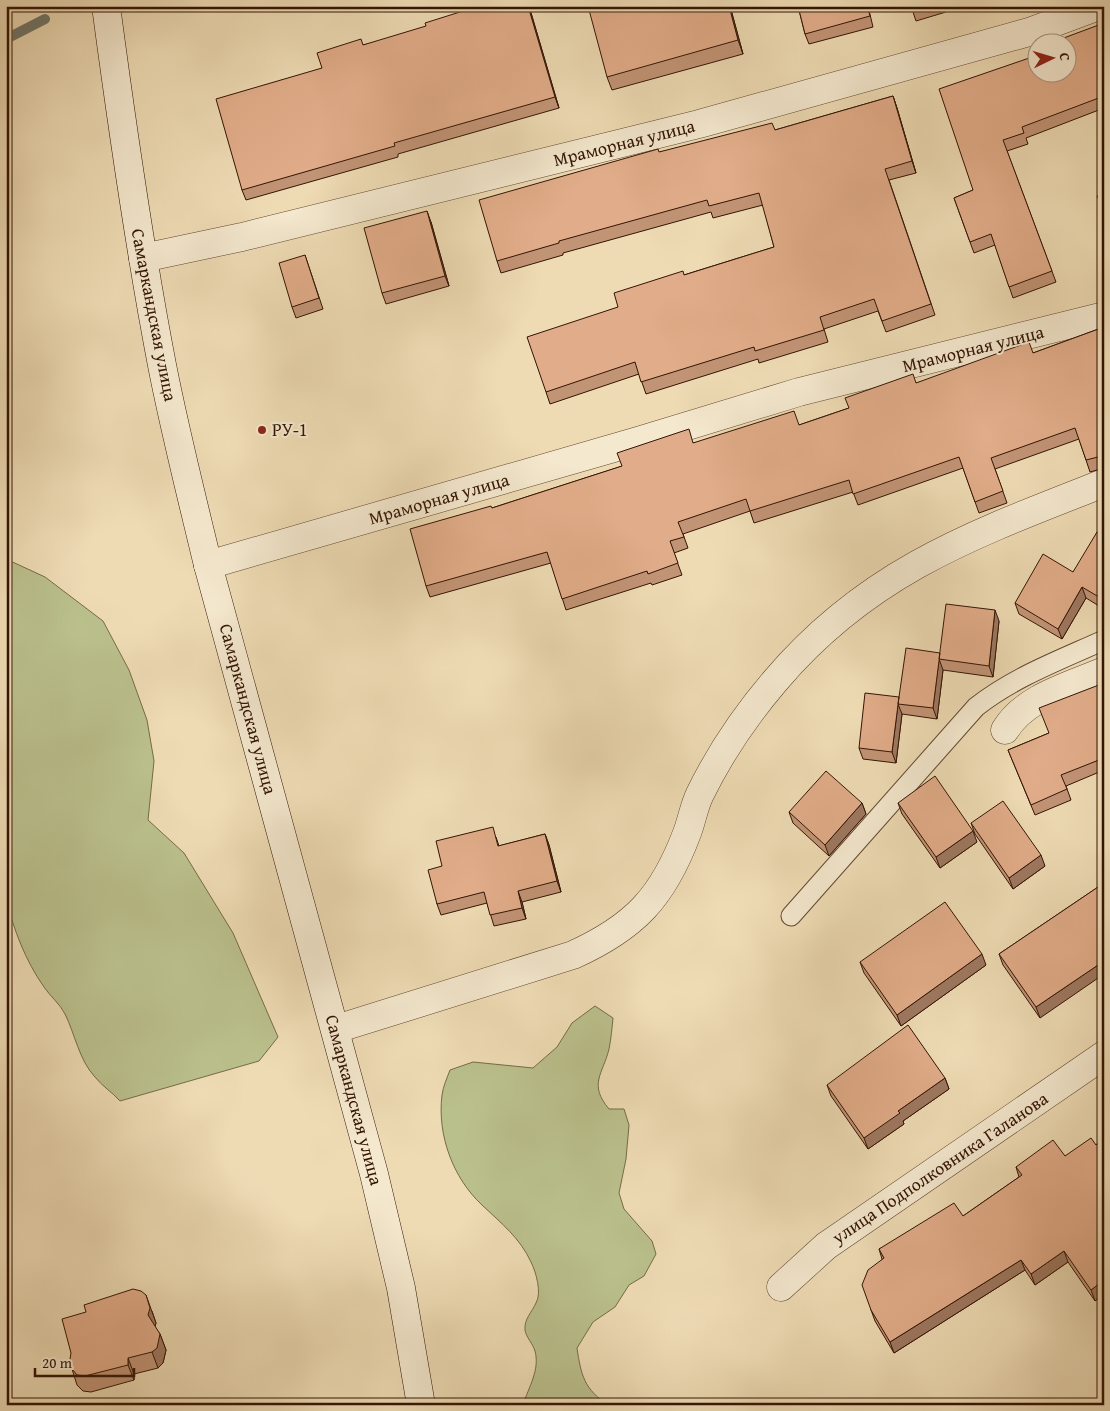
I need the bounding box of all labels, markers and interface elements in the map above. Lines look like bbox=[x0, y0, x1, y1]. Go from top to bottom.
north arrow bbox=[1028, 32, 1078, 82]
text: С bbox=[1055, 52, 1075, 62]
street label: Мраморная улица bbox=[550, 112, 698, 173]
street label: Самаркандская улица bbox=[125, 226, 185, 404]
street label: Мраморная улица bbox=[899, 318, 1047, 379]
place label: РУ-1 bbox=[272, 416, 308, 443]
marker: РУ-1 bbox=[256, 424, 268, 436]
street label: Мраморная улица bbox=[366, 465, 513, 531]
street label: Самаркандская улица bbox=[213, 621, 284, 797]
street label: Самаркандская улица bbox=[319, 1012, 390, 1188]
street label: улица Подполковника Галанова bbox=[825, 1085, 1054, 1251]
scale bar bbox=[35, 1346, 134, 1378]
text: 20 m bbox=[42, 1352, 73, 1373]

